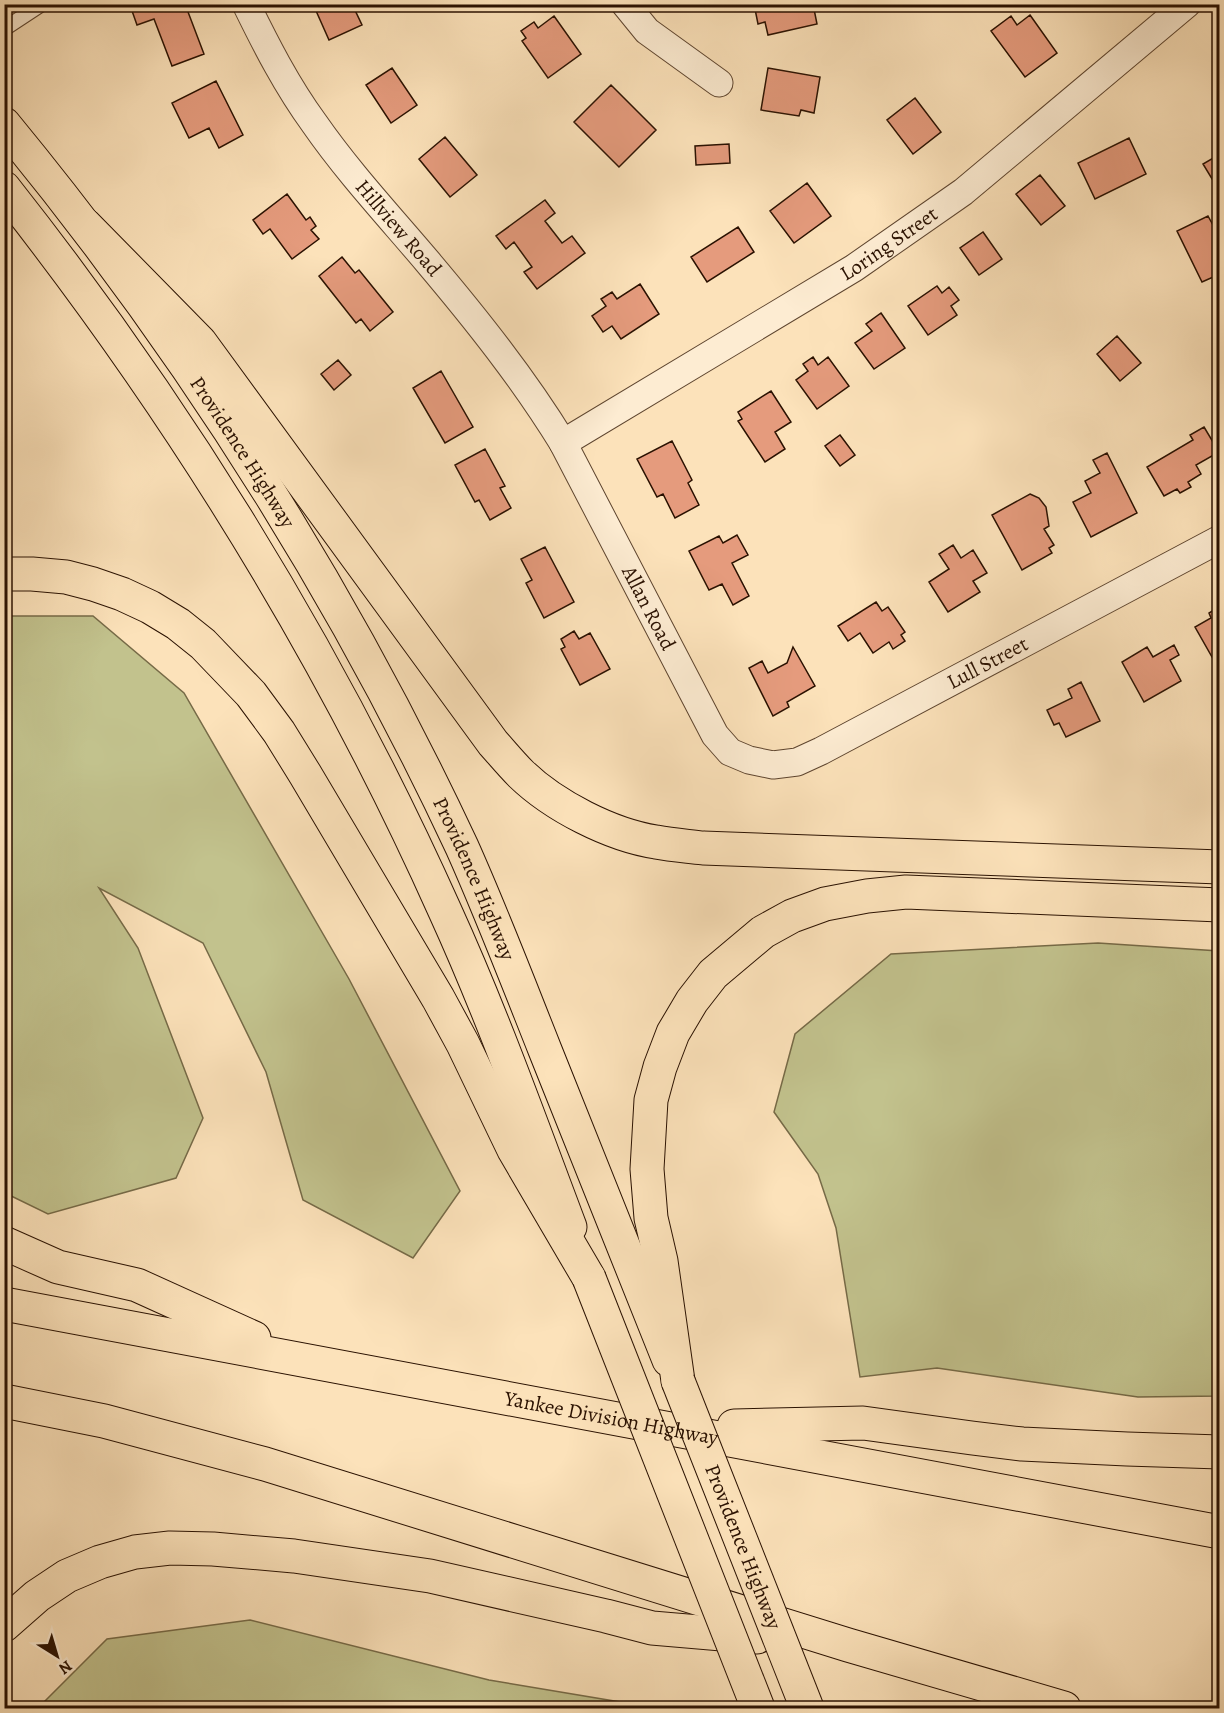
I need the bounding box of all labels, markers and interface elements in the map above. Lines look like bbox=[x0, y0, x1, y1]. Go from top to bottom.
street label: Hillview Road bbox=[349, 174, 448, 283]
street label: Loring Street bbox=[835, 200, 943, 287]
street label: Providence Highway bbox=[183, 371, 302, 534]
street label: Allan Road bbox=[615, 560, 683, 656]
street label: Lull Street bbox=[942, 630, 1033, 696]
street label: Providence Highway bbox=[426, 792, 522, 965]
street label: Yankee Division Highway bbox=[501, 1384, 721, 1452]
street label: Providence Highway bbox=[698, 1460, 789, 1634]
north arrow bbox=[27, 1626, 87, 1686]
text: N bbox=[54, 1655, 77, 1680]

